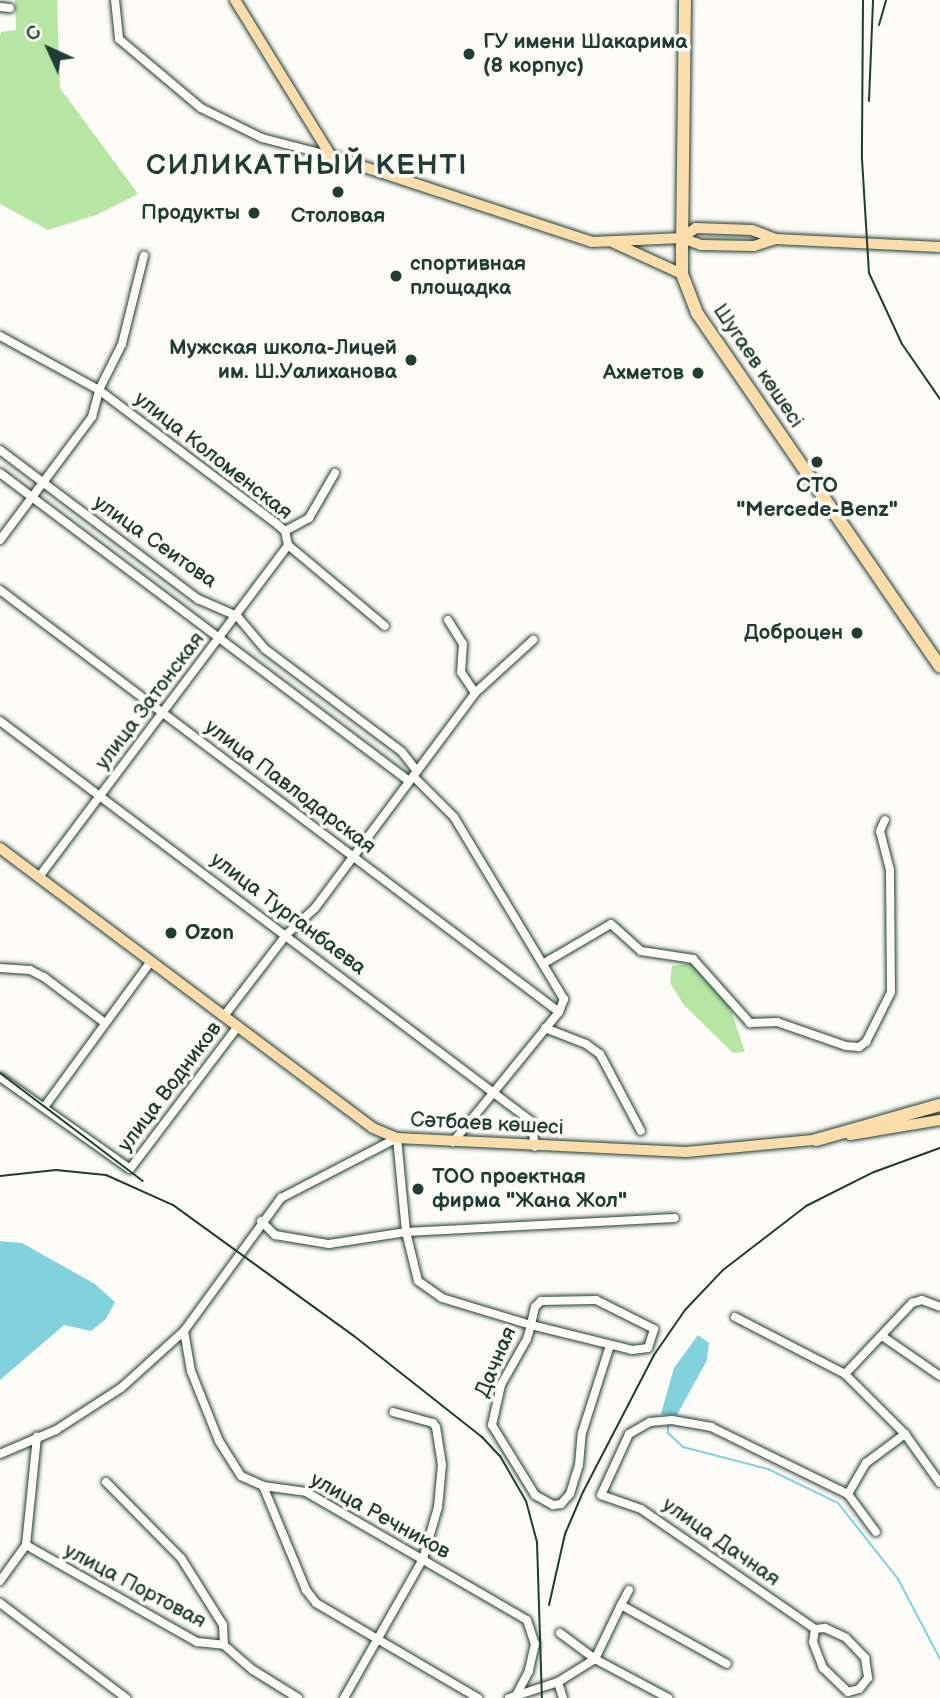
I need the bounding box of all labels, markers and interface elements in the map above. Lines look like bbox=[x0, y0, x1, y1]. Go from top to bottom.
north arrow bbox=[14, 14, 84, 84]
text: С bbox=[21, 21, 47, 47]
place label: ГУ имени Шакарима (8 корпус) bbox=[483, 29, 688, 79]
marker: ГУ имени Шакарима (8 корпус) bbox=[461, 46, 477, 62]
district label: СИЛИКАТНЫЙ КЕНТІ bbox=[148, 149, 466, 183]
marker: Столовая bbox=[330, 184, 346, 200]
place label: Продукты bbox=[141, 200, 240, 226]
place label: Столовая bbox=[291, 203, 385, 229]
marker: Продукты bbox=[246, 205, 262, 221]
place label: спортивная площадка bbox=[410, 251, 526, 301]
marker: спортивная площадка bbox=[388, 268, 404, 284]
street label: Шугаев көшесі bbox=[707, 299, 809, 433]
place label: Мужская школа-Лицей им. Ш.Уалиханова bbox=[169, 335, 397, 385]
marker: Мужская школа-Лицей им. Ш.Уалиханова bbox=[403, 352, 419, 368]
place label: Ахметов bbox=[603, 360, 684, 386]
marker: Ахметов bbox=[690, 365, 706, 381]
street label: улица Коломенская bbox=[129, 386, 297, 526]
marker: СТО "Mercede-Benz" bbox=[809, 454, 825, 470]
place label: СТО "Mercede-Benz" bbox=[736, 473, 898, 523]
street label: улица Сеитова bbox=[88, 490, 222, 594]
place label: Доброцен bbox=[744, 620, 843, 646]
marker: Доброцен bbox=[849, 625, 865, 641]
street label: улица Затонская bbox=[90, 627, 210, 775]
street label: улица Павлодарская bbox=[200, 715, 380, 859]
street label: улица Турганбаева bbox=[205, 847, 371, 981]
place label: Ozon bbox=[185, 920, 234, 946]
marker: Ozon bbox=[163, 925, 179, 941]
street label: улица Водников bbox=[113, 1017, 227, 1157]
street label: Сәтбаев көшесі bbox=[410, 1107, 564, 1141]
place label: ТОО проектная фирма "Жана Жол" bbox=[432, 1164, 627, 1214]
marker: ТОО проектная фирма "Жана Жол" bbox=[410, 1181, 426, 1197]
street label: Дачная bbox=[470, 1323, 522, 1401]
street label: улица Речников bbox=[306, 1467, 454, 1565]
street label: улица Дачная bbox=[657, 1492, 785, 1592]
street label: улица Портовая bbox=[60, 1538, 210, 1634]

